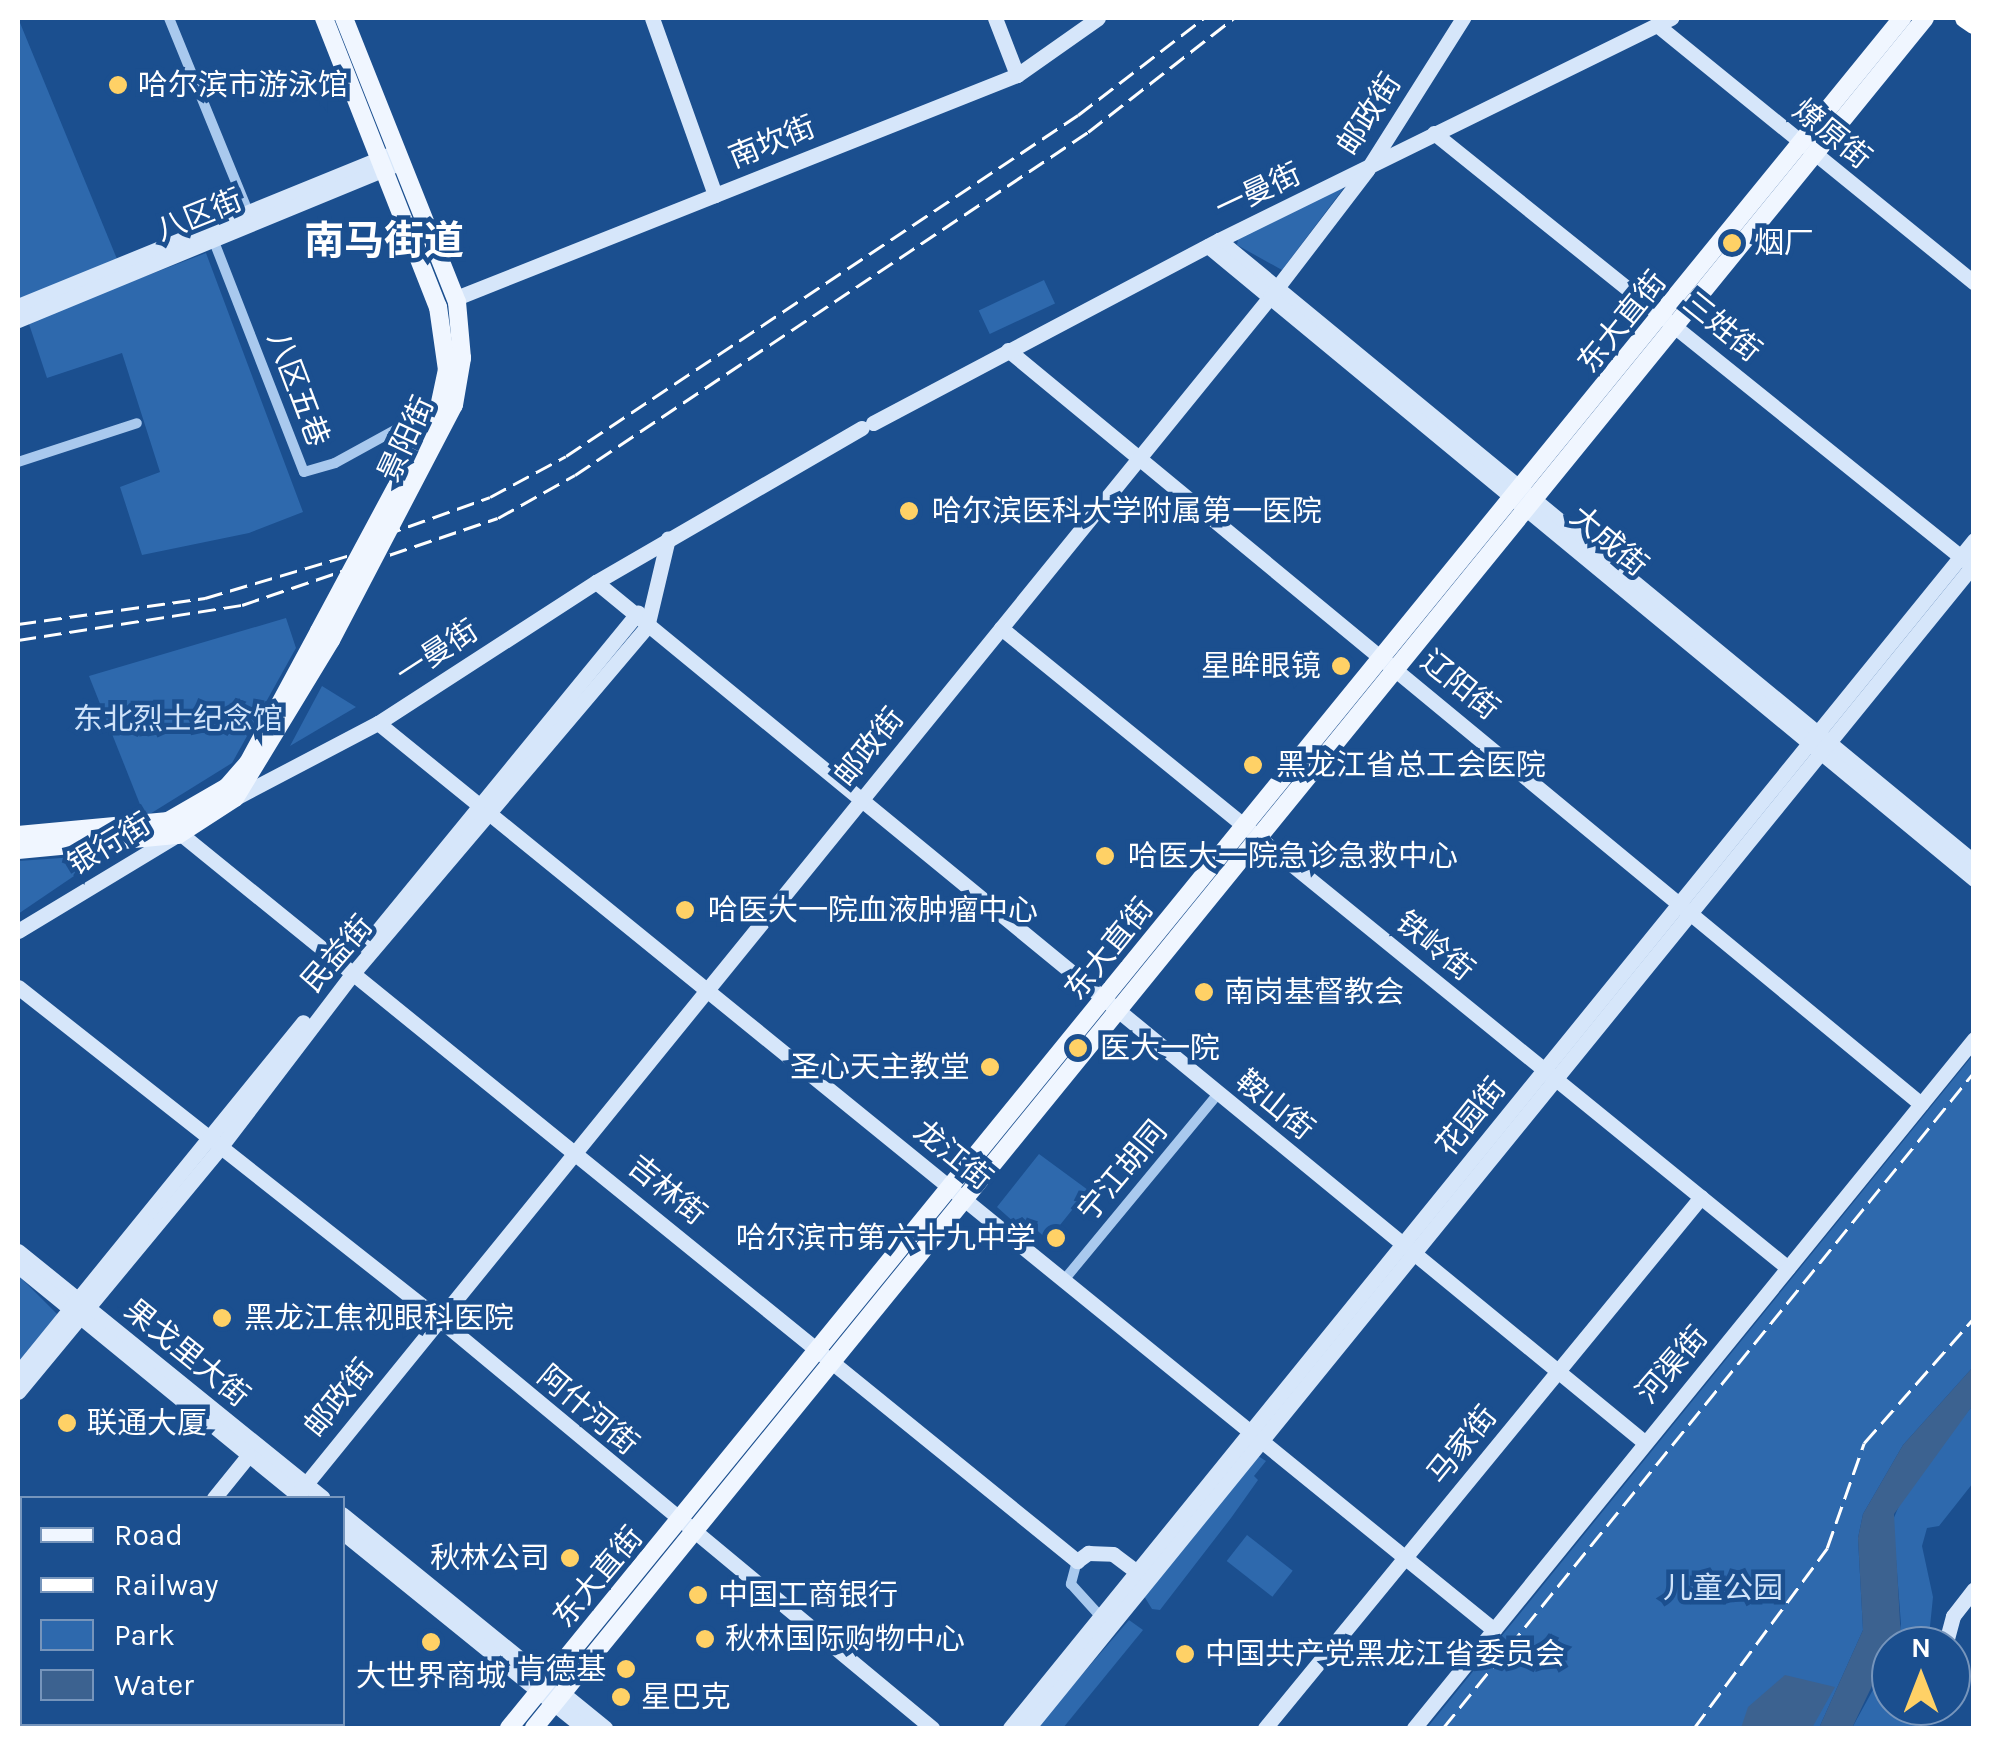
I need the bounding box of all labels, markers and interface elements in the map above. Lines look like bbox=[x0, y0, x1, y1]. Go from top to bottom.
street label: 邮政街 bbox=[1329, 66, 1409, 162]
place label: 哈尔滨市游泳馆 bbox=[138, 67, 348, 103]
marker: 哈尔滨市游泳馆 bbox=[107, 74, 129, 96]
street label: 燎原街 bbox=[1786, 92, 1878, 176]
street label: 南坎街 bbox=[724, 108, 820, 176]
street label: 一曼街 bbox=[1210, 156, 1306, 226]
street label: 八区街 bbox=[151, 181, 247, 249]
district label: 南马街道 bbox=[304, 217, 464, 265]
place label: 烟厂 bbox=[1754, 225, 1814, 261]
marker: 烟厂 bbox=[1719, 230, 1745, 256]
street label: 东大直街 bbox=[1570, 264, 1674, 380]
street label: 三姓街 bbox=[1676, 285, 1768, 369]
street label: 八区五巷 bbox=[260, 327, 336, 451]
street label: 景阳街 bbox=[371, 391, 441, 487]
place label: 哈尔滨医科大学附属第一医院 bbox=[932, 493, 1322, 529]
marker: 哈尔滨医科大学附属第一医院 bbox=[896, 498, 922, 524]
street label: 大成街 bbox=[1563, 498, 1655, 584]
street label: 一曼街 bbox=[389, 612, 485, 692]
street label: 辽阳街 bbox=[1414, 643, 1506, 727]
place label: 星眸眼镜 bbox=[1201, 648, 1321, 684]
marker: 星眸眼镜 bbox=[1330, 655, 1352, 677]
park label: 东北烈士纪念馆 bbox=[73, 701, 283, 737]
street label: 邮政街 bbox=[827, 701, 911, 793]
place label: 黑龙江省总工会医院 bbox=[1276, 747, 1546, 783]
marker: 黑龙江省总工会医院 bbox=[1240, 752, 1266, 778]
street label: 银行街 bbox=[61, 805, 157, 883]
place label: 哈医大一院急诊急救中心 bbox=[1128, 838, 1458, 874]
marker: 哈医大一院急诊急救中心 bbox=[1092, 843, 1118, 869]
street label: 东大直街 bbox=[1057, 891, 1161, 1007]
place label: 哈医大一院血液肿瘤中心 bbox=[708, 892, 1038, 928]
marker: 哈医大一院血液肿瘤中心 bbox=[672, 897, 698, 923]
street label: 铁岭街 bbox=[1389, 904, 1481, 988]
street label: 民益街 bbox=[294, 908, 380, 1000]
place label: 南岗基督教会 bbox=[1224, 974, 1404, 1010]
marker: 南岗基督教会 bbox=[1193, 981, 1215, 1003]
place label: 医大一院 bbox=[1100, 1030, 1220, 1066]
marker: 医大一院 bbox=[1065, 1035, 1091, 1061]
place label: 圣心天主教堂 bbox=[790, 1049, 970, 1085]
marker: 圣心天主教堂 bbox=[979, 1056, 1001, 1078]
street label: 鞍山街 bbox=[1229, 1063, 1321, 1147]
street label: 花园街 bbox=[1429, 1071, 1513, 1163]
street label: 龙江街 bbox=[907, 1113, 999, 1197]
street label: 宁江胡同 bbox=[1070, 1113, 1174, 1229]
street label: 吉林街 bbox=[621, 1148, 713, 1232]
place label: 哈尔滨市第六十九中学 bbox=[736, 1220, 1036, 1256]
marker: 哈尔滨市第六十九中学 bbox=[1045, 1227, 1067, 1249]
street label: 果戈里大街 bbox=[117, 1292, 257, 1414]
place label: 黑龙江焦视眼科医院 bbox=[244, 1300, 514, 1336]
marker: 黑龙江焦视眼科医院 bbox=[209, 1305, 235, 1331]
street label: 河渠街 bbox=[1629, 1319, 1715, 1411]
street label: 邮政街 bbox=[297, 1352, 381, 1444]
street label: 阿什河街 bbox=[530, 1358, 646, 1462]
street label: 马家街 bbox=[1420, 1399, 1504, 1491]
place label: 联通大厦 bbox=[87, 1405, 207, 1441]
marker: 联通大厦 bbox=[56, 1412, 78, 1434]
legend bbox=[20, 1496, 345, 1726]
text: Road bbox=[114, 1517, 183, 1553]
street label: 东大直街 bbox=[546, 1519, 650, 1635]
place label: 秋林公司 bbox=[430, 1540, 550, 1576]
marker: 秋林公司 bbox=[559, 1547, 581, 1569]
text: Railway bbox=[114, 1567, 218, 1603]
park label: 儿童公园 bbox=[1663, 1570, 1783, 1606]
place label: 中国工商银行 bbox=[718, 1577, 898, 1613]
marker: 中国工商银行 bbox=[687, 1584, 709, 1606]
text: Park bbox=[114, 1617, 175, 1653]
place label: 秋林国际购物中心 bbox=[725, 1621, 965, 1657]
north arrow bbox=[1871, 1626, 1971, 1726]
marker: 秋林国际购物中心 bbox=[694, 1628, 716, 1650]
marker: 大世界商城 bbox=[420, 1631, 442, 1653]
text: N bbox=[1911, 1631, 1931, 1664]
place label: 中国共产党黑龙江省委员会 bbox=[1205, 1636, 1565, 1672]
marker: 中国共产党黑龙江省委员会 bbox=[1174, 1643, 1196, 1665]
place label: 肯德基 bbox=[516, 1651, 606, 1687]
place label: 大世界商城 bbox=[356, 1658, 506, 1694]
marker: 肯德基 bbox=[615, 1658, 637, 1680]
text: Water bbox=[114, 1667, 194, 1703]
place label: 星巴克 bbox=[641, 1679, 731, 1715]
marker: 星巴克 bbox=[610, 1686, 632, 1708]

